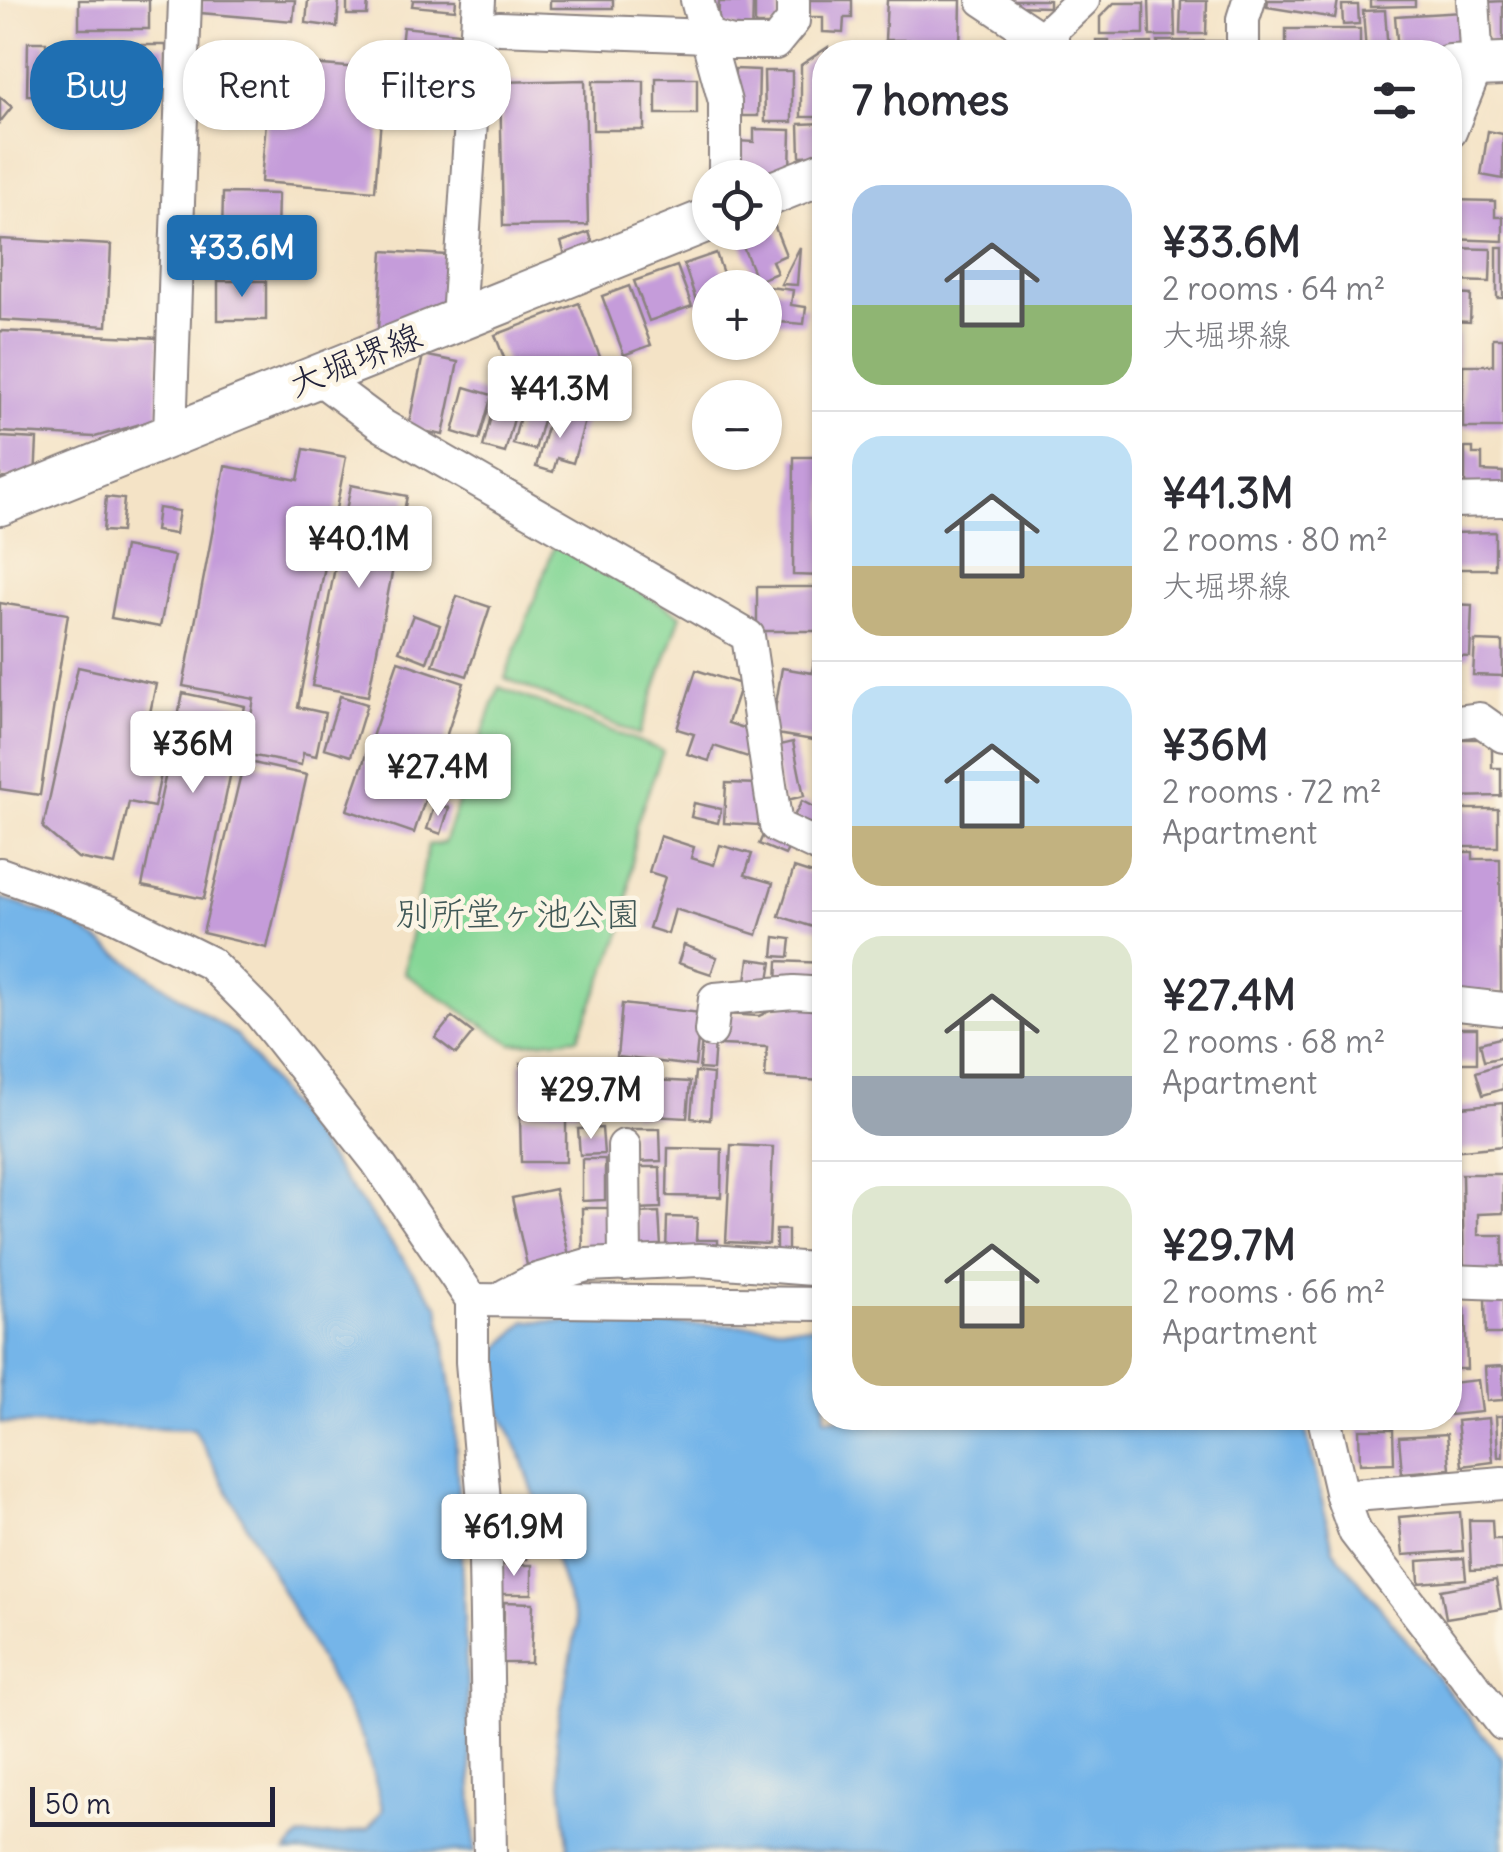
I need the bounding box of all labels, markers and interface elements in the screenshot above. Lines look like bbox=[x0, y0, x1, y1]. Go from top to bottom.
chip: Buy bbox=[30, 40, 163, 130]
chip: Rent bbox=[183, 40, 325, 130]
chip: Filters bbox=[345, 40, 511, 130]
icon: filters bbox=[1367, 73, 1422, 128]
text: 7 homes bbox=[852, 74, 1009, 126]
map controls bbox=[692, 160, 782, 470]
button: locate bbox=[692, 160, 782, 250]
pin: ¥33.6M bbox=[161, 215, 323, 300]
text: ¥33.6M bbox=[1162, 216, 1301, 268]
icon: home bbox=[932, 225, 1052, 345]
text: ¥33.6M bbox=[189, 227, 295, 268]
text: 2 rooms · 64 m² bbox=[1162, 268, 1385, 309]
button: + bbox=[692, 270, 782, 360]
street label: 大堀堺線 bbox=[281, 312, 428, 406]
text: 大堀堺線 bbox=[1162, 314, 1290, 355]
pin: ¥41.3M bbox=[479, 356, 641, 441]
text: ¥41.3M bbox=[510, 368, 610, 409]
button: − bbox=[692, 380, 782, 470]
text: ¥41.3M bbox=[1162, 467, 1294, 519]
icon: home bbox=[932, 476, 1052, 596]
pin: ¥40.1M bbox=[278, 506, 440, 591]
text: ¥40.1M bbox=[308, 518, 410, 559]
text: 2 rooms · 80 m² bbox=[1162, 519, 1388, 560]
text: 大堀堺線 bbox=[1162, 565, 1290, 606]
pin: ¥36M bbox=[134, 711, 252, 796]
text: ¥36M bbox=[1162, 719, 1269, 771]
text: ¥36M bbox=[152, 723, 234, 764]
icon: home bbox=[932, 726, 1052, 846]
pin: ¥27.4M bbox=[357, 734, 519, 819]
text: ¥27.4M bbox=[387, 746, 489, 787]
text: 2 rooms · 72 m² bbox=[1162, 771, 1382, 812]
text: Apartment bbox=[1162, 812, 1317, 853]
park label: 別所堂ヶ池公園 bbox=[395, 891, 641, 935]
text: ¥27.4M bbox=[1162, 969, 1296, 1021]
icon: home bbox=[932, 976, 1052, 1096]
text: 2 rooms · 68 m² bbox=[1162, 1021, 1385, 1062]
pin: ¥29.7M bbox=[510, 1057, 672, 1142]
text: Apartment bbox=[1162, 1062, 1317, 1103]
text: ¥29.7M bbox=[540, 1069, 642, 1110]
text: ¥29.7M bbox=[1162, 1219, 1296, 1271]
icon: home bbox=[932, 1226, 1052, 1346]
text: 2 rooms · 66 m² bbox=[1162, 1271, 1385, 1312]
text: Apartment bbox=[1162, 1312, 1317, 1353]
pin: ¥61.9M bbox=[433, 1494, 595, 1579]
text: ¥61.9M bbox=[464, 1506, 564, 1547]
scale bar bbox=[30, 1782, 275, 1826]
text: 50 m bbox=[45, 1786, 111, 1822]

